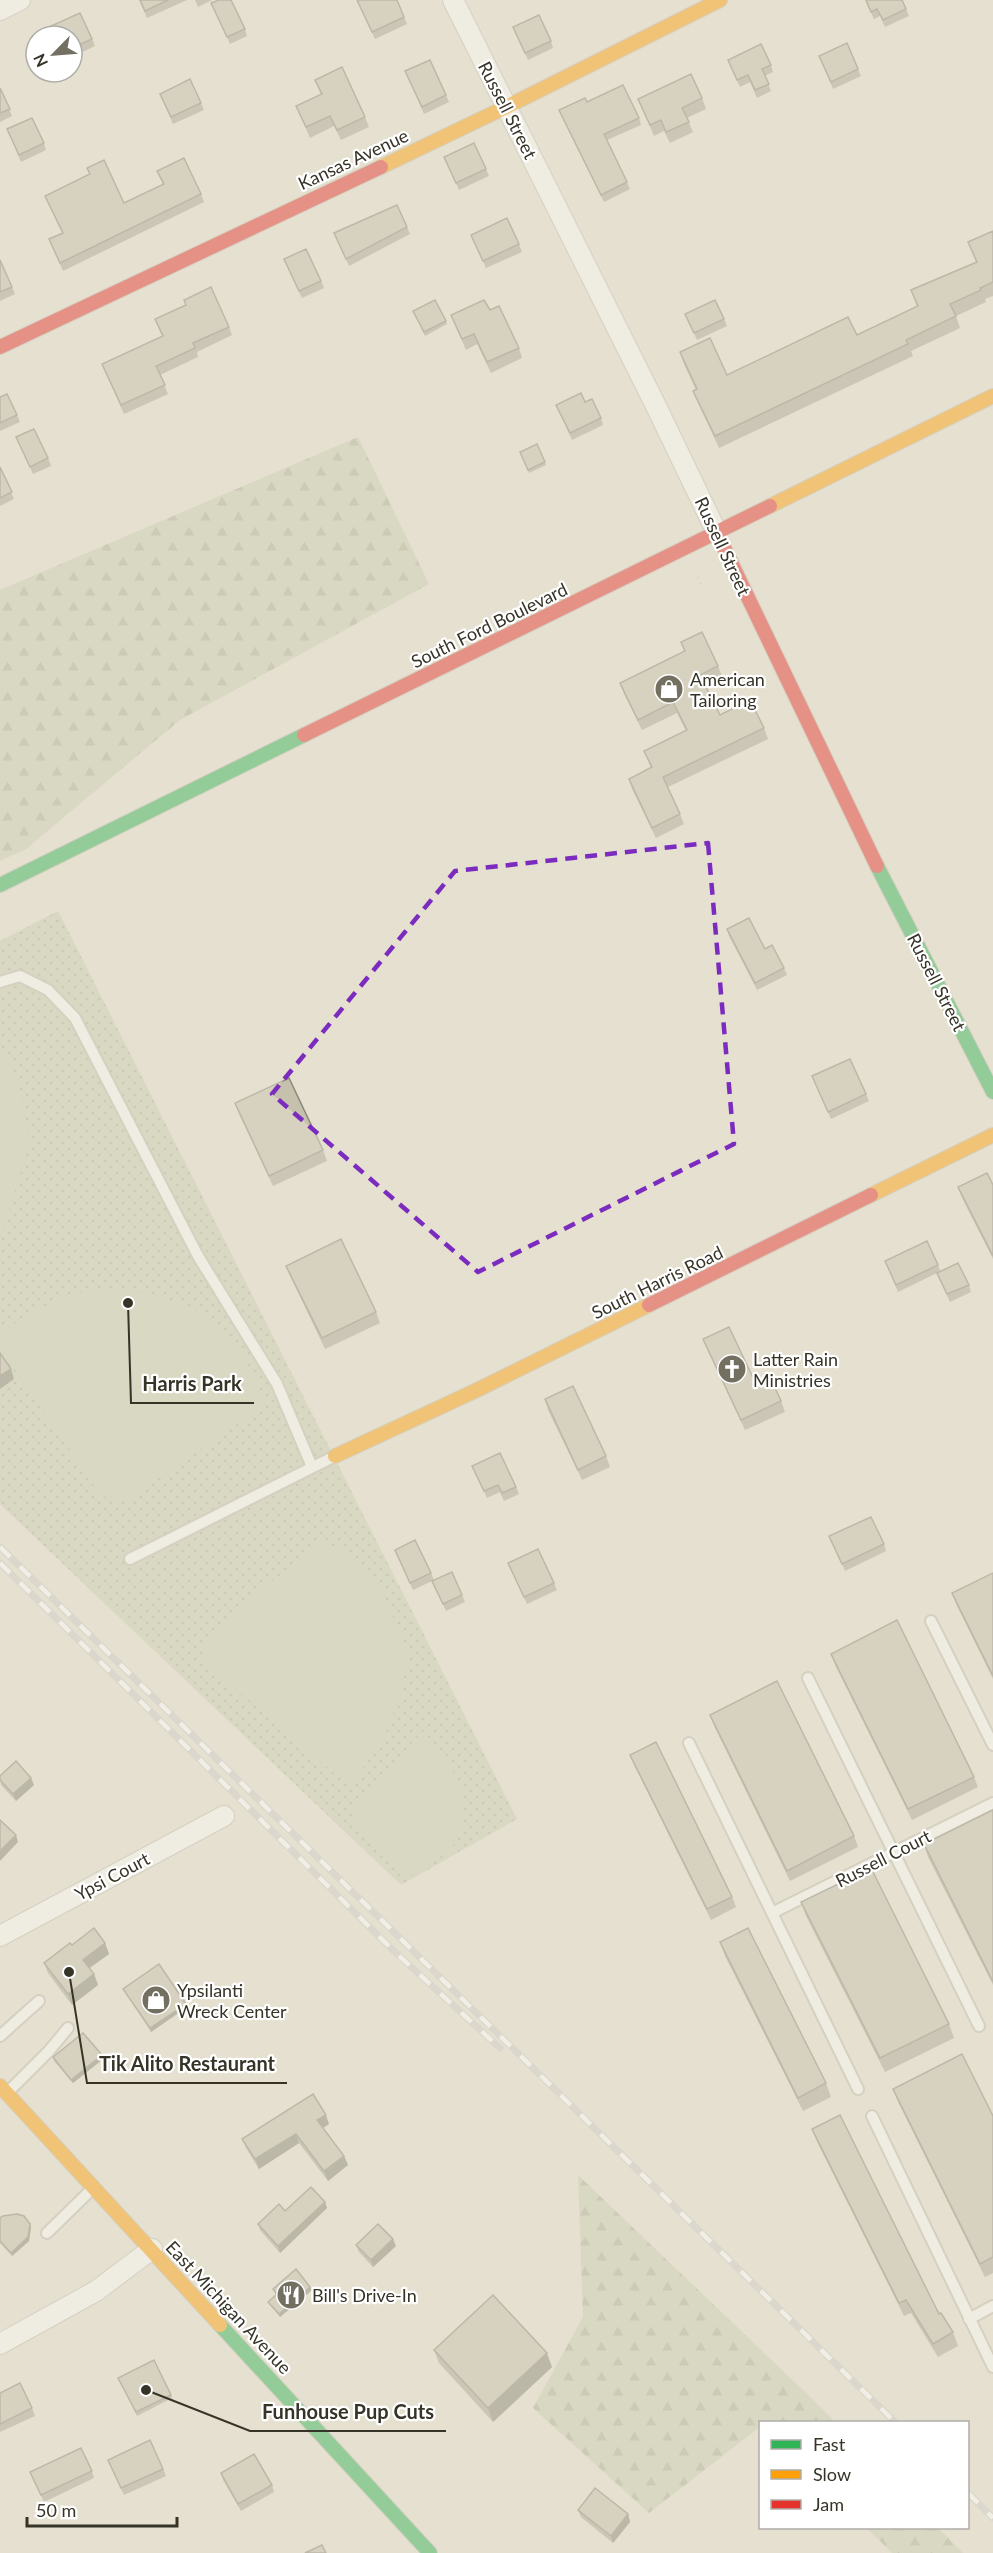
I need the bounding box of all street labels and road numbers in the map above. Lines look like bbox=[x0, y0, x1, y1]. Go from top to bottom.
street label: Russell Street bbox=[474, 58, 542, 163]
street label: Kansas Avenue bbox=[294, 124, 412, 194]
street label: Russell Street bbox=[691, 493, 756, 599]
street label: South Ford Boulevard bbox=[407, 578, 571, 672]
street label: Russell Street bbox=[903, 930, 971, 1035]
street label: South Harris Road bbox=[588, 1241, 726, 1323]
street label: Russell Court bbox=[832, 1824, 935, 1891]
street label: Ypsi Court bbox=[71, 1847, 154, 1905]
street label: East Michigan Avenue bbox=[162, 2236, 296, 2378]

